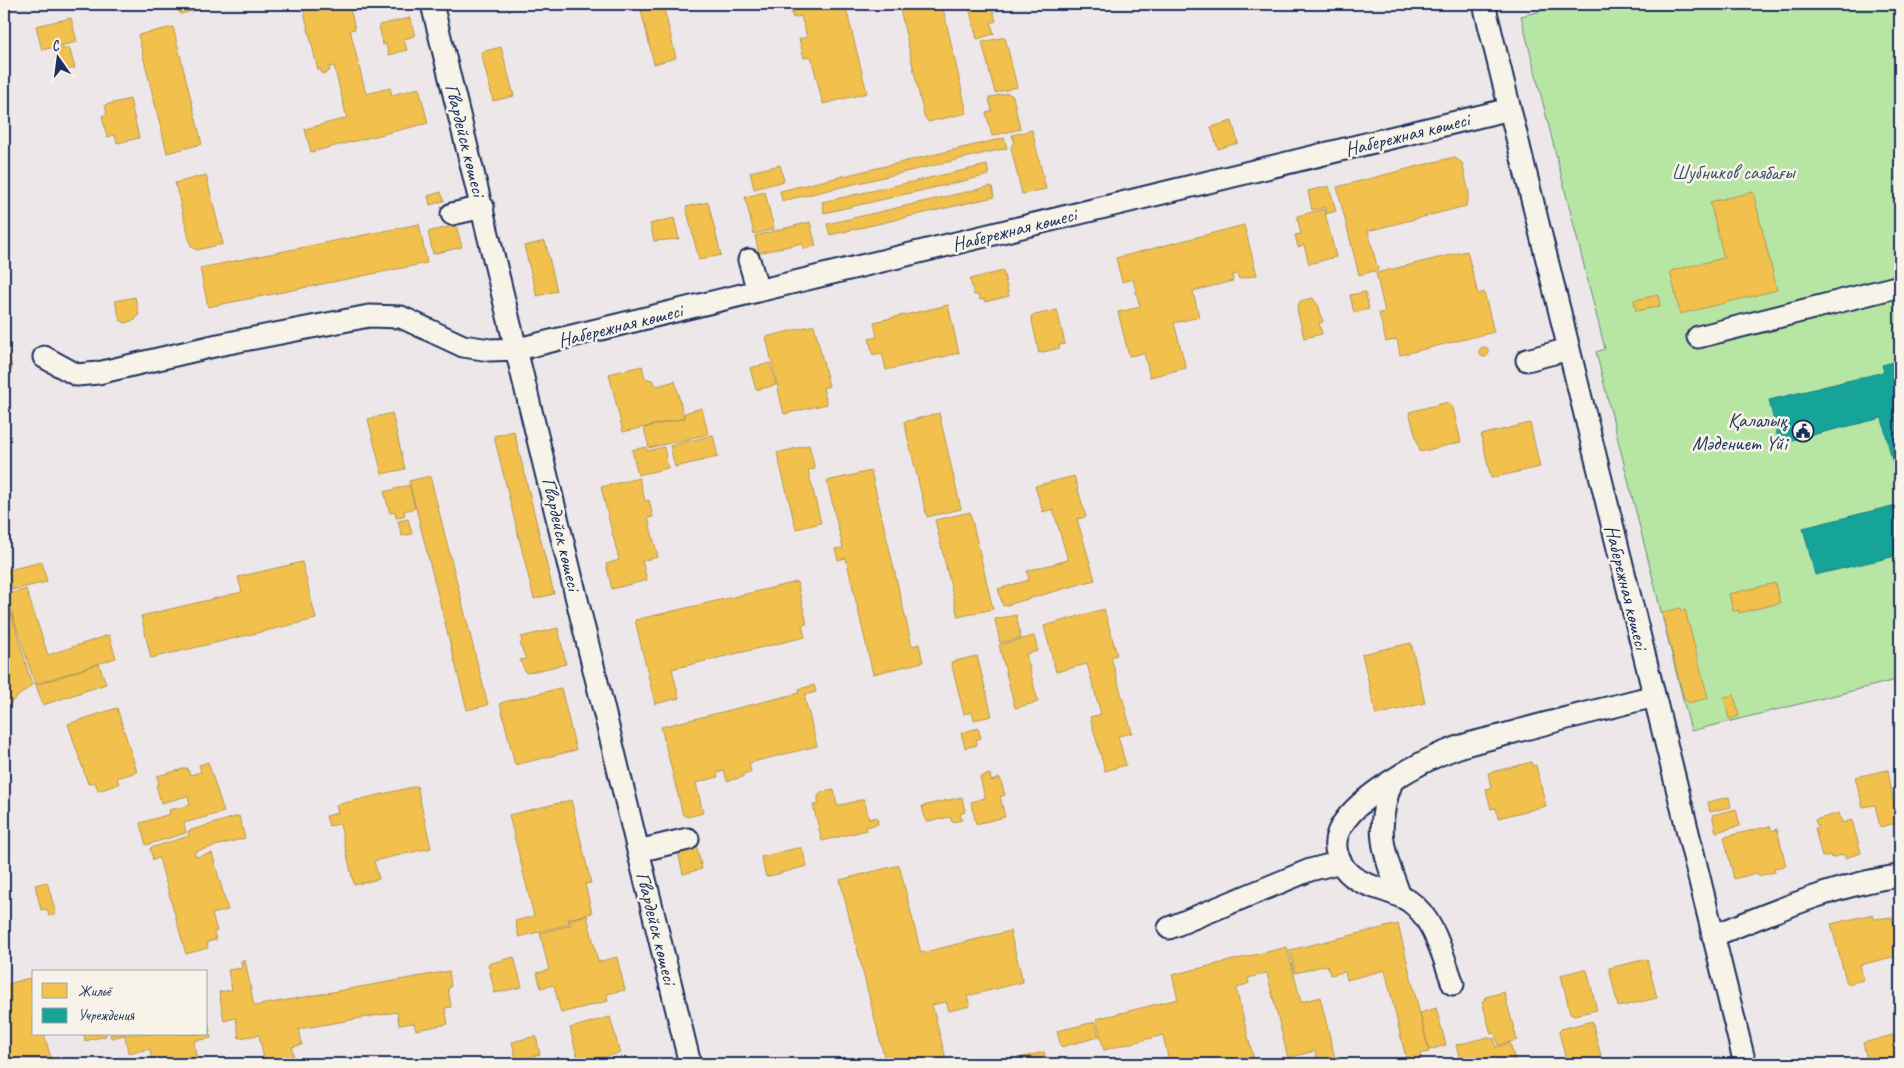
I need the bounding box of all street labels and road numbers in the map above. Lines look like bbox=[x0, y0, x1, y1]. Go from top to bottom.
street label: Гвардейск көшесі bbox=[439, 81, 492, 201]
street label: Набережная көшесі bbox=[1342, 106, 1474, 162]
street label: Набережная көшесі bbox=[949, 201, 1081, 257]
street label: Набережная көшесі bbox=[555, 297, 687, 353]
street label: Гвардейск көшесі bbox=[536, 475, 587, 595]
street label: Набережная көшесі bbox=[1599, 522, 1655, 654]
street label: Гвардейск көшесі bbox=[630, 869, 683, 989]

